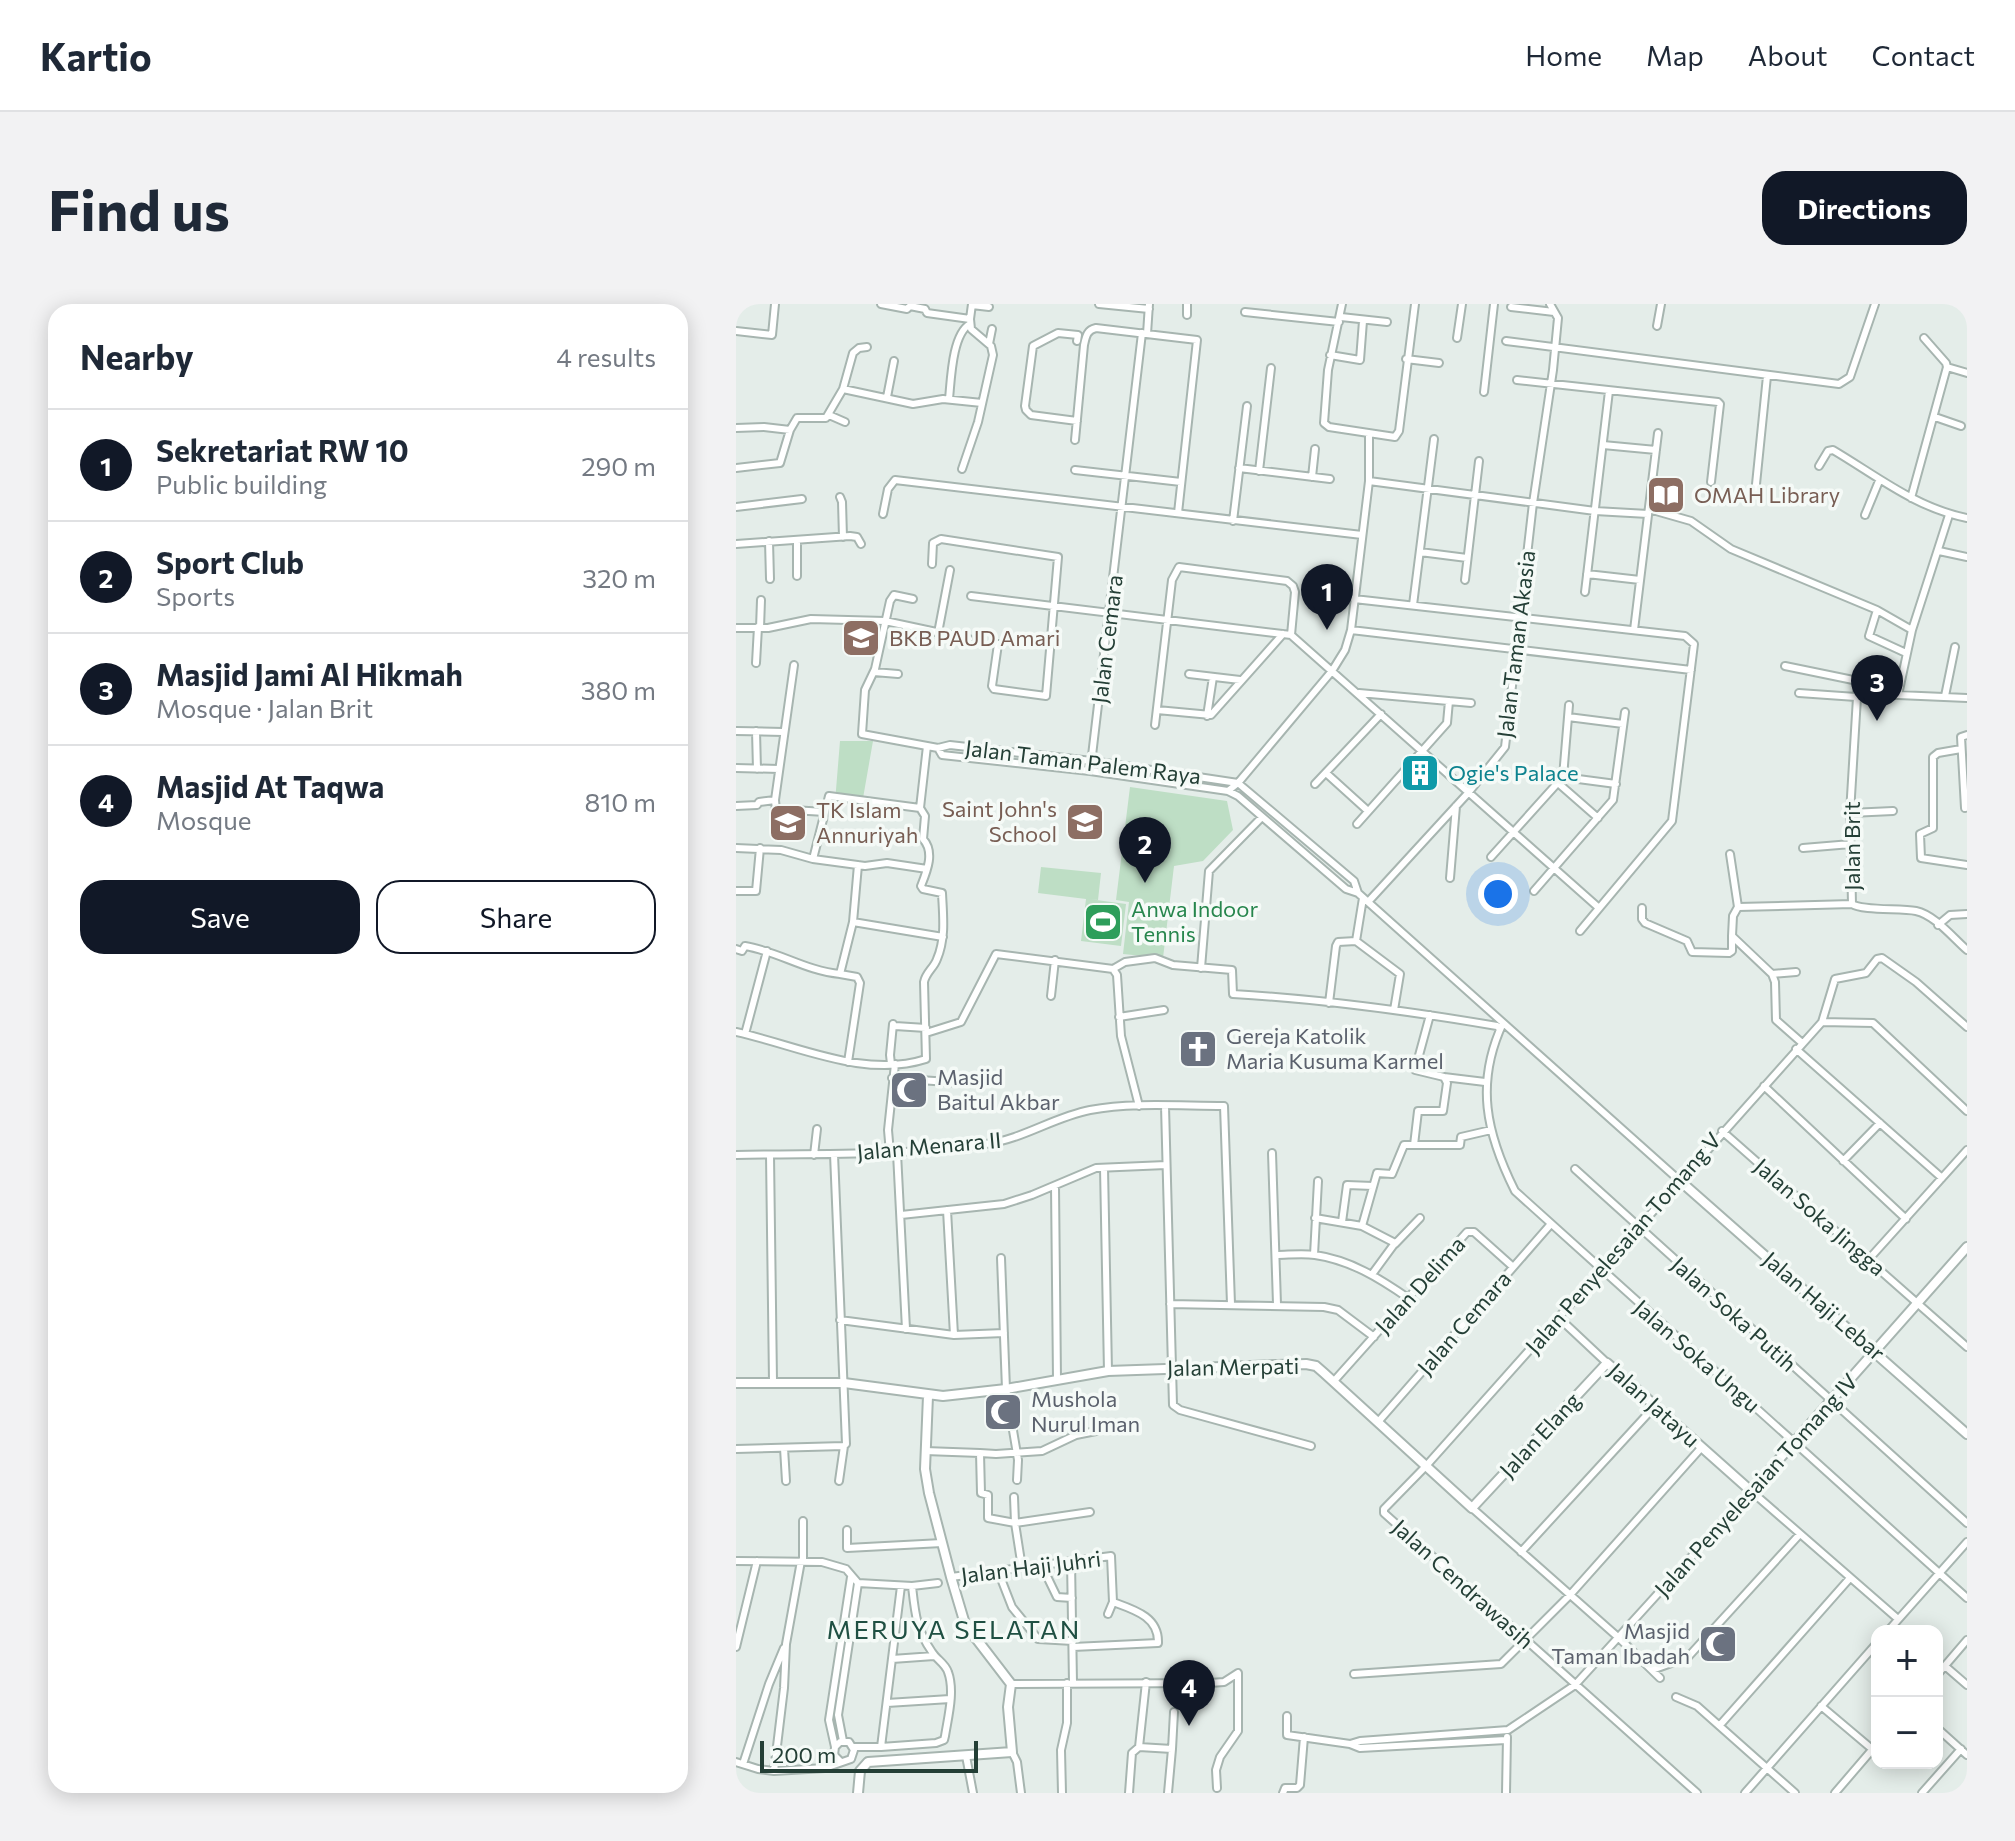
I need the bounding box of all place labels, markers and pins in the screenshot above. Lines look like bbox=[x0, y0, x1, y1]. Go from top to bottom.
library icon: OMAH Library bbox=[1645, 474, 1687, 516]
place label: OMAH Library bbox=[1694, 481, 1840, 508]
pin: 1 bbox=[1301, 564, 1353, 630]
school or university icon: BKB PAUD Amari bbox=[840, 617, 882, 659]
place label: BKB PAUD Amari bbox=[889, 624, 1060, 651]
pin: 3 bbox=[1851, 655, 1903, 721]
building icon: Ogie's Palace bbox=[1399, 752, 1441, 794]
place label: Ogie's Palace bbox=[1448, 759, 1579, 786]
place label: Saint John's School bbox=[942, 795, 1057, 847]
place label: TK Islam Annuriyah bbox=[816, 796, 918, 848]
school or university icon: Saint John's School bbox=[1064, 801, 1106, 843]
school or university icon: TK Islam Annuriyah bbox=[767, 802, 809, 844]
pin: 2 bbox=[1119, 817, 1171, 883]
place label: Anwa Indoor Tennis bbox=[1131, 895, 1258, 947]
sports icon: Anwa Indoor Tennis bbox=[1082, 901, 1124, 943]
place label: Gereja Katolik Maria Kusuma Karmel bbox=[1226, 1022, 1444, 1074]
church icon: Gereja Katolik Maria Kusuma Karmel bbox=[1177, 1028, 1219, 1070]
place label: Masjid Baitul Akbar bbox=[937, 1063, 1060, 1115]
mosque icon: Masjid Baitul Akbar bbox=[888, 1069, 930, 1111]
place label: Mushola Nurul Iman bbox=[1031, 1385, 1140, 1437]
mosque icon: Mushola Nurul Iman bbox=[982, 1391, 1024, 1433]
place label: Masjid Taman Ibadah bbox=[1551, 1617, 1690, 1669]
mosque icon: Masjid Taman Ibadah bbox=[1697, 1623, 1739, 1665]
pin: 4 bbox=[1163, 1660, 1215, 1726]

